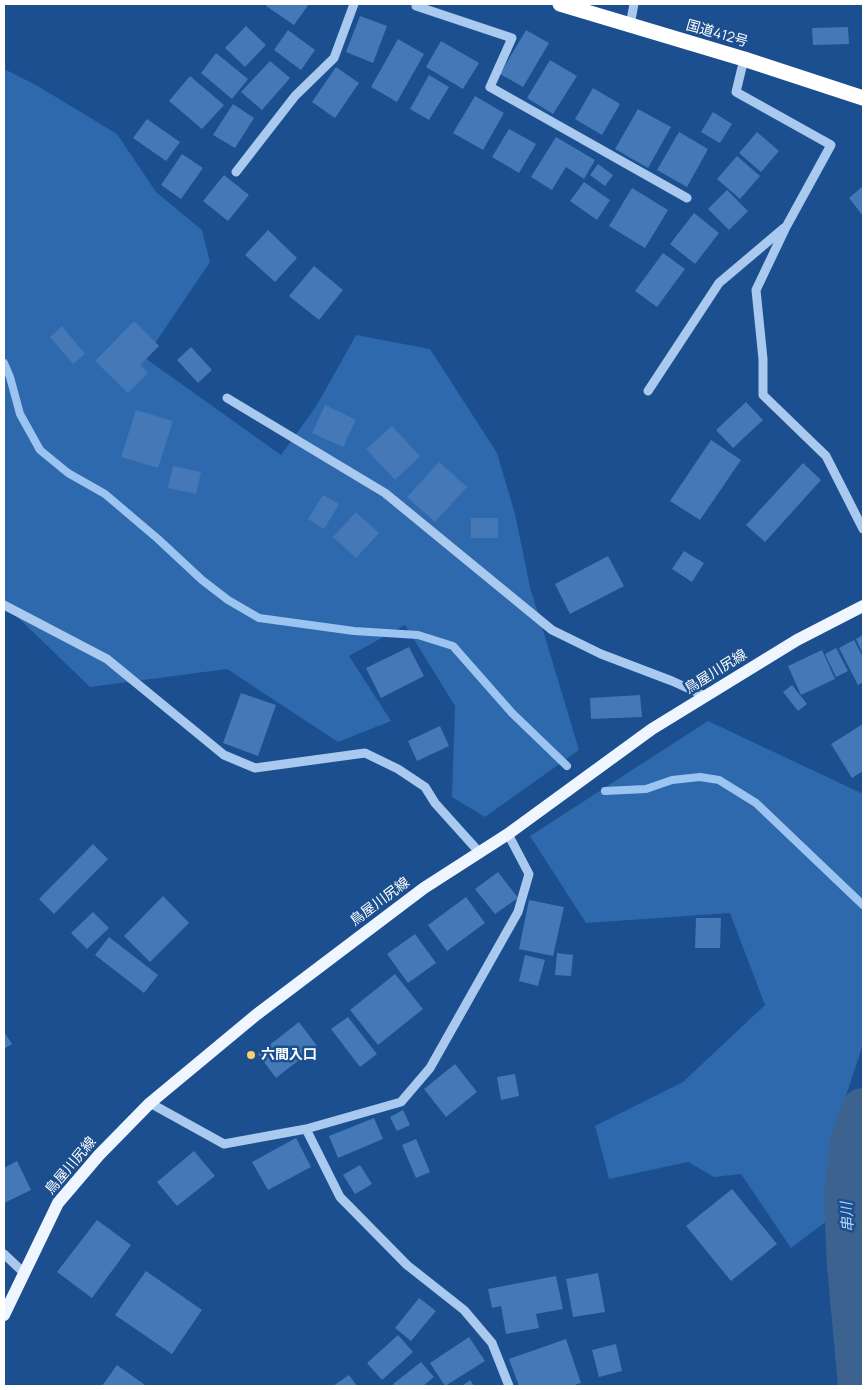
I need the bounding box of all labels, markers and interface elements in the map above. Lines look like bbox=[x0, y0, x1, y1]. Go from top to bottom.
street label: 国道412号 bbox=[684, 17, 750, 51]
street label: 鳥屋川尻線 bbox=[682, 646, 750, 698]
street label: 鳥屋川尻線 bbox=[347, 874, 413, 930]
place label: 六間入口 bbox=[261, 1047, 317, 1063]
marker: 六間入口 bbox=[245, 1049, 257, 1061]
street label: 鳥屋川尻線 bbox=[42, 1134, 100, 1198]
water label: 串川 bbox=[838, 1202, 858, 1232]

